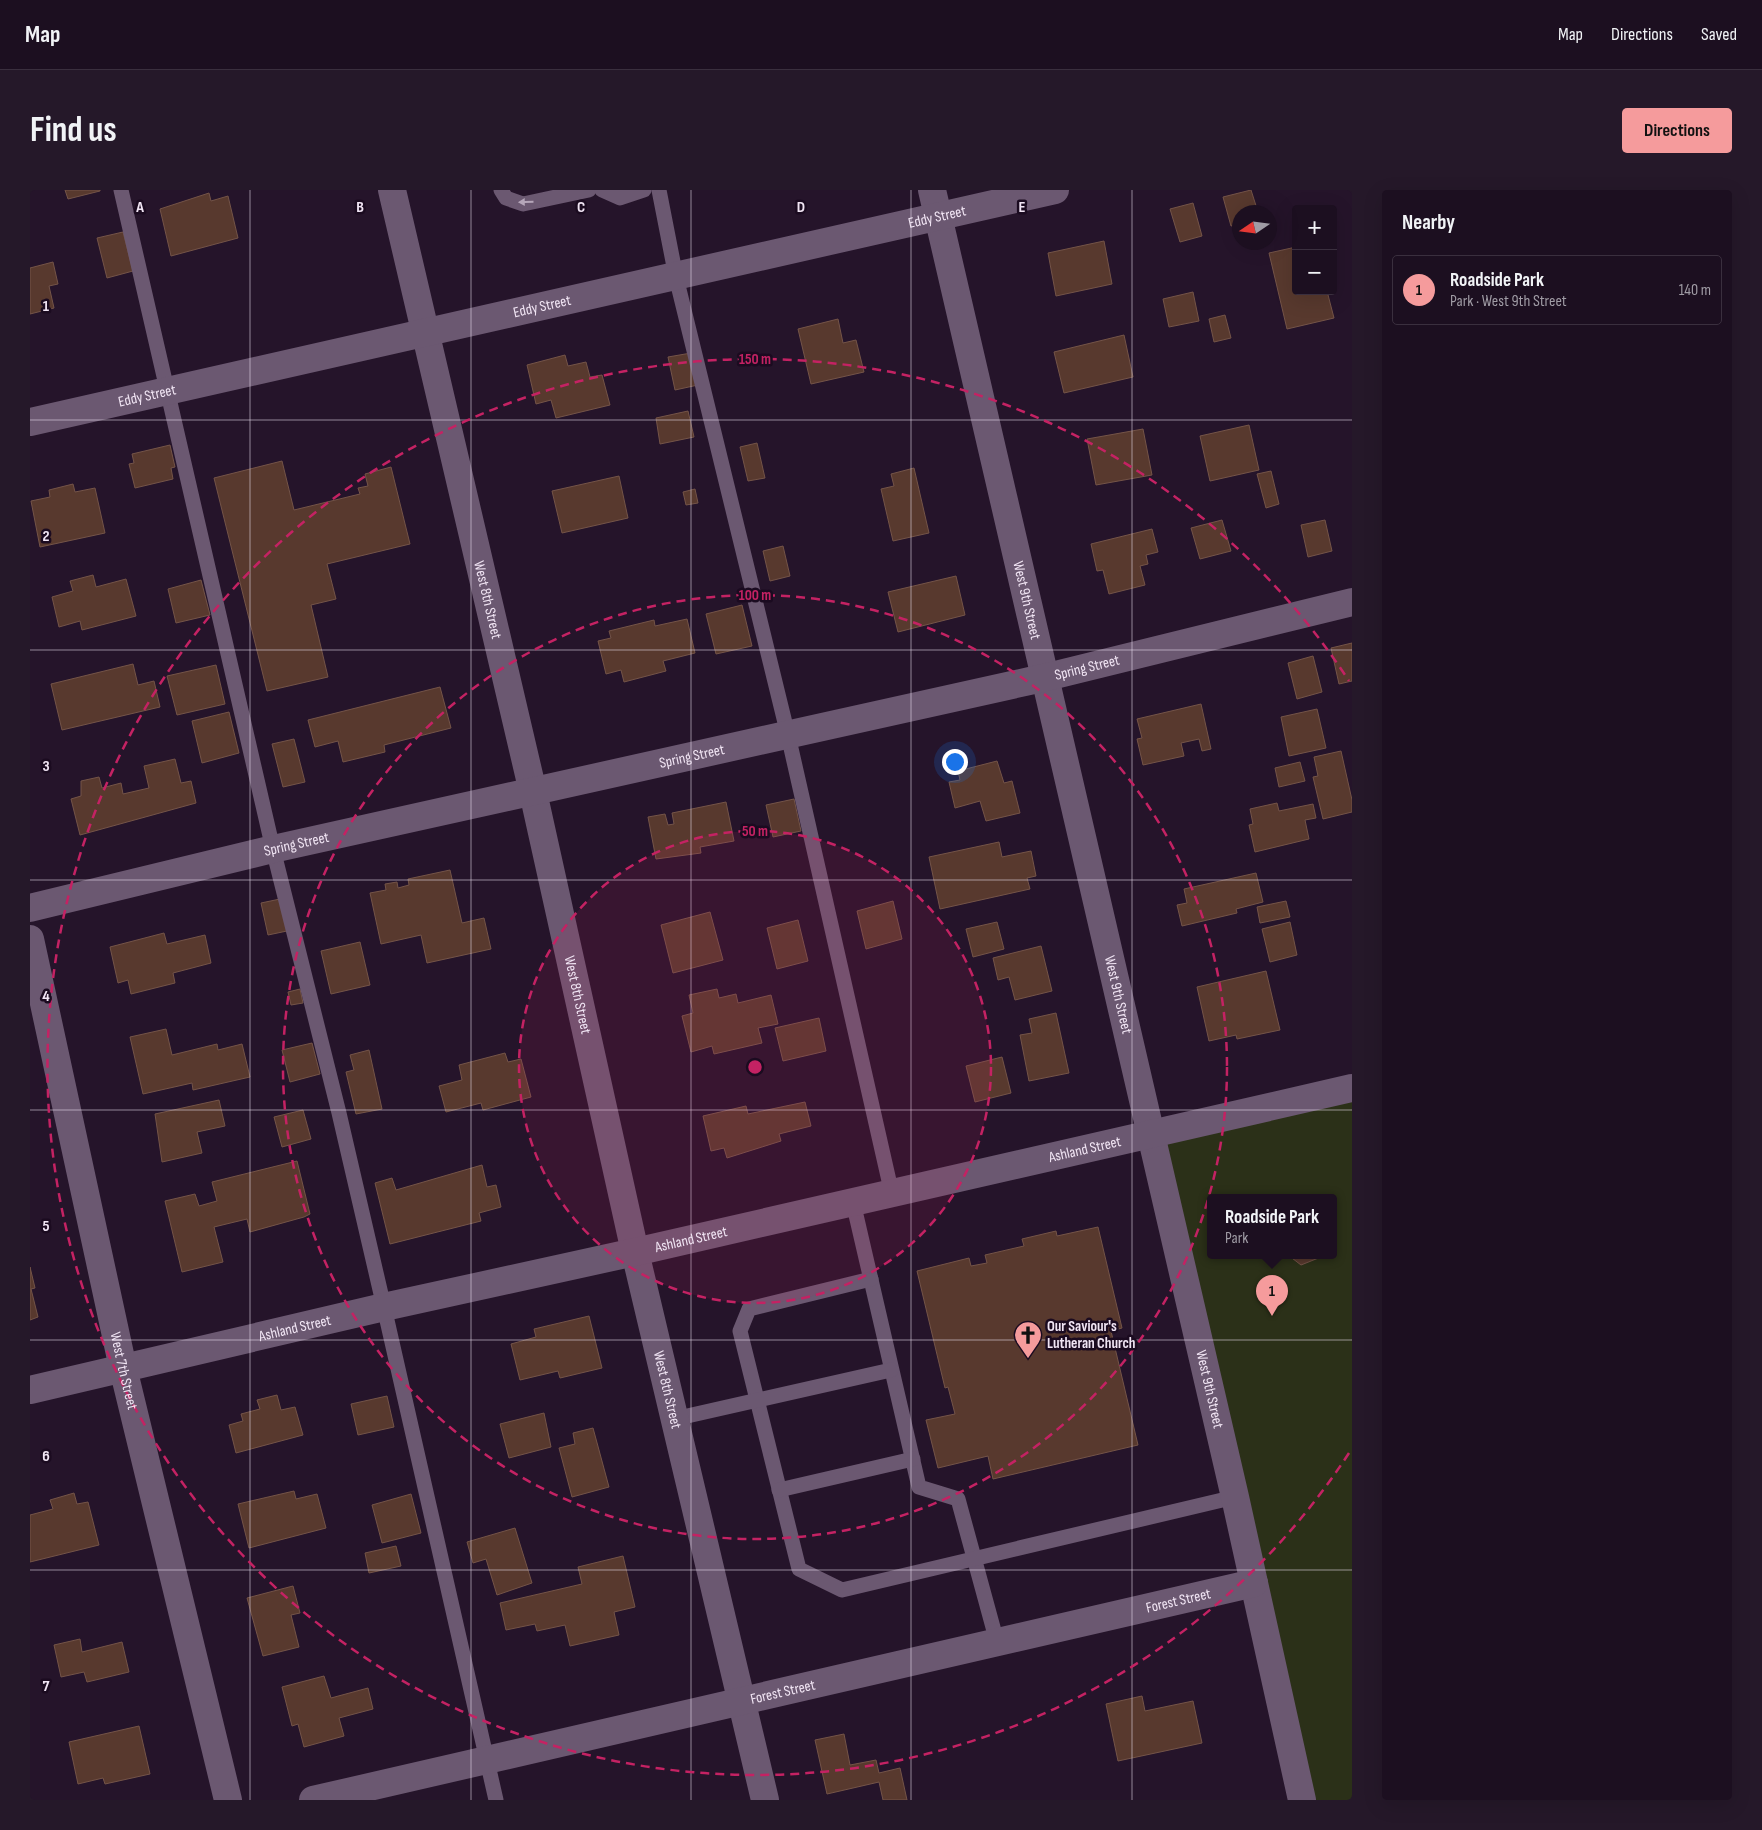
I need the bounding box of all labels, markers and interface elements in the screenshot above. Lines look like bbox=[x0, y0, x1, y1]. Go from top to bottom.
text: Map bbox=[25, 20, 60, 49]
text: Map bbox=[1558, 24, 1583, 45]
text: Directions bbox=[1611, 24, 1673, 45]
text: Saved bbox=[1701, 24, 1737, 45]
button: Directions bbox=[1622, 108, 1732, 153]
text: Find us bbox=[30, 109, 117, 152]
text: A bbox=[135, 198, 144, 217]
text: B bbox=[356, 198, 364, 217]
one-way arrow bbox=[517, 198, 533, 206]
text: C bbox=[577, 198, 585, 217]
text: D bbox=[797, 198, 805, 217]
text: E bbox=[1019, 198, 1026, 217]
street label: Eddy Street bbox=[906, 201, 968, 232]
north arrow bbox=[1232, 205, 1277, 250]
map controls bbox=[1292, 205, 1337, 295]
button: + bbox=[1292, 205, 1337, 250]
text: Nearby bbox=[1402, 210, 1455, 235]
button: − bbox=[1292, 250, 1337, 295]
text: Roadside Park bbox=[1450, 269, 1544, 292]
text: 1 bbox=[1416, 281, 1422, 300]
text: 140 m bbox=[1679, 281, 1711, 300]
street label: Eddy Street bbox=[511, 290, 573, 322]
text: Park · West 9th Street bbox=[1450, 292, 1567, 311]
text: 1 bbox=[43, 297, 50, 316]
text: 150 m bbox=[739, 350, 771, 369]
street label: Eddy Street bbox=[116, 380, 178, 411]
text: 2 bbox=[42, 527, 50, 546]
street label: West 8th Street bbox=[470, 559, 506, 641]
street label: West 9th Street bbox=[1009, 559, 1045, 642]
text: 100 m bbox=[739, 586, 771, 605]
street label: Spring Street bbox=[1052, 650, 1122, 684]
street label: Spring Street bbox=[657, 739, 727, 772]
your location bbox=[942, 749, 968, 775]
text: 3 bbox=[42, 757, 50, 776]
text: 50 m bbox=[742, 822, 768, 841]
street label: Spring Street bbox=[262, 827, 331, 860]
street label: West 8th Street bbox=[560, 954, 596, 1036]
street label: West 9th Street bbox=[1100, 954, 1137, 1036]
text: 4 bbox=[42, 987, 50, 1006]
centre of rings bbox=[746, 1058, 764, 1076]
street label: Ashland Street bbox=[1046, 1132, 1123, 1167]
popup bbox=[1207, 1194, 1337, 1259]
text: Roadside Park bbox=[1225, 1206, 1319, 1229]
text: 5 bbox=[42, 1217, 50, 1236]
street label: Ashland Street bbox=[652, 1222, 729, 1257]
text: Park bbox=[1225, 1229, 1248, 1248]
pin: 1 bbox=[1256, 1275, 1288, 1316]
street label: Ashland Street bbox=[256, 1310, 333, 1346]
place label: Our Saviour's Lutheran Church bbox=[1047, 1317, 1135, 1353]
church icon: Our Saviour's Lutheran Church bbox=[1013, 1320, 1043, 1359]
street label: West 7th Street bbox=[106, 1330, 142, 1412]
street label: West 9th Street bbox=[1192, 1348, 1228, 1431]
street label: West 8th Street bbox=[649, 1349, 686, 1431]
text: 6 bbox=[42, 1447, 50, 1466]
street label: Forest Street bbox=[1144, 1584, 1213, 1617]
street label: Forest Street bbox=[748, 1675, 817, 1708]
text: 7 bbox=[43, 1677, 50, 1696]

